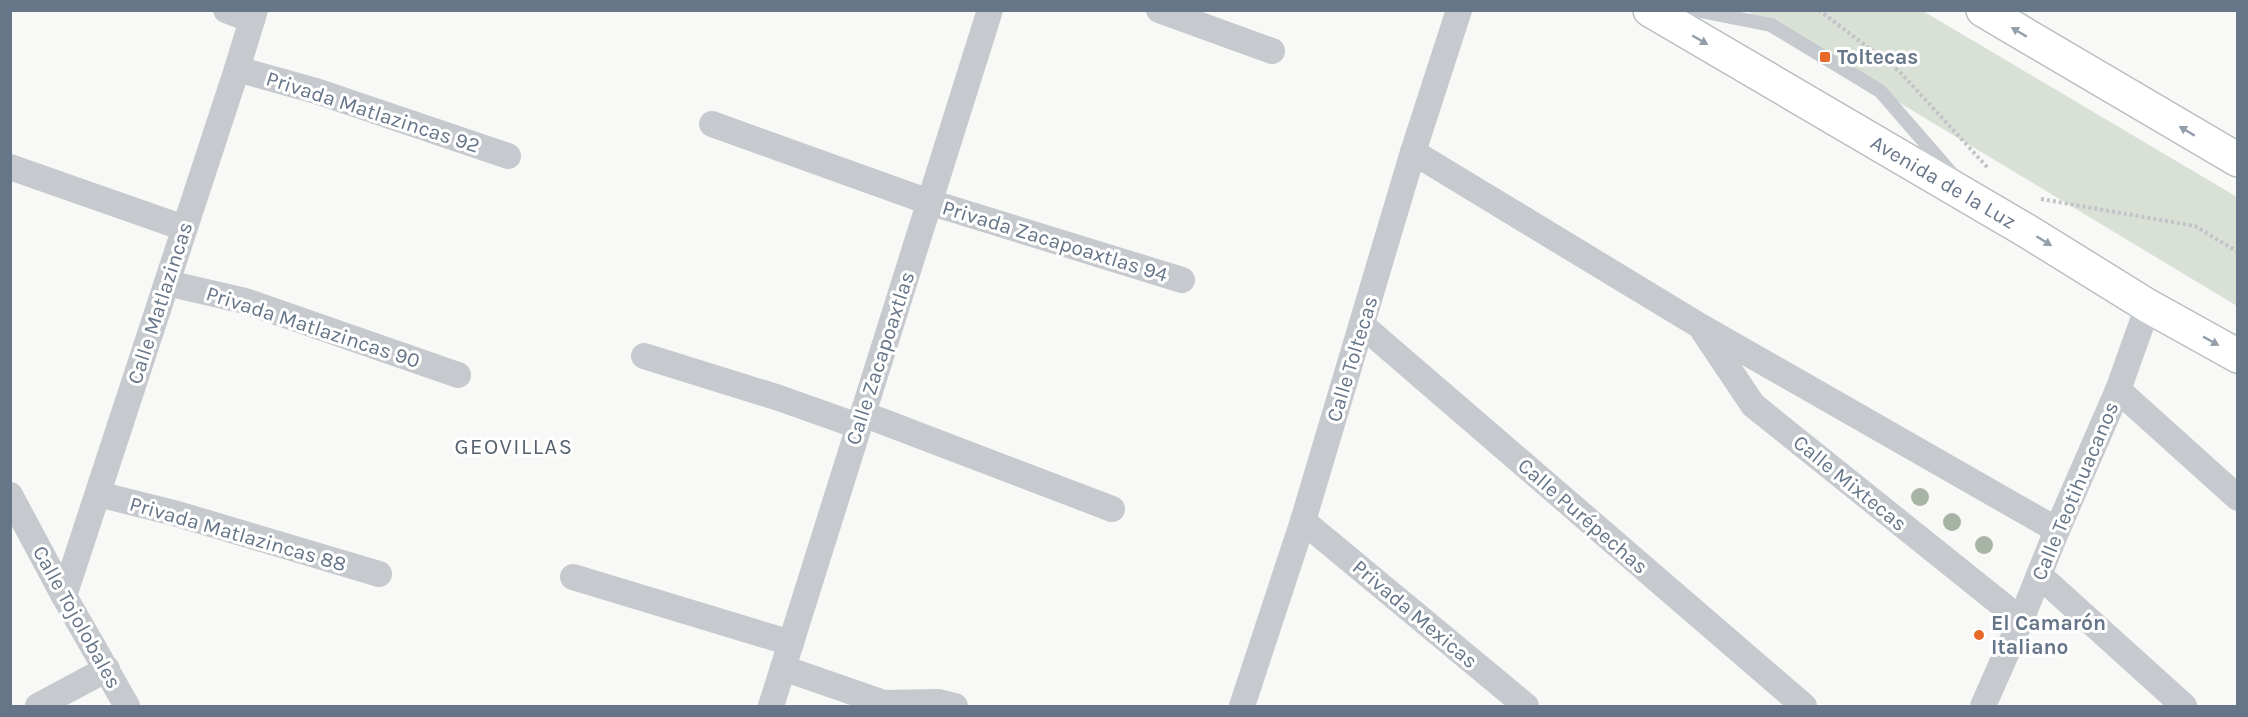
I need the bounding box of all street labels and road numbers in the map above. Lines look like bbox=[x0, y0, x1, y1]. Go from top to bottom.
street label: Privada Matlazincas 92 bbox=[263, 66, 483, 158]
street label: Avenida de la Luz bbox=[1866, 130, 2020, 234]
street label: Privada Zacapoaxtlas 94 bbox=[939, 195, 1171, 287]
street label: Calle Matlazincas bbox=[122, 219, 198, 387]
street label: Calle Zacapoaxtlas bbox=[841, 268, 919, 448]
street label: Privada Matlazincas 90 bbox=[203, 281, 423, 373]
street label: Calle Toltecas bbox=[1321, 293, 1383, 425]
street label: Calle Teotihuacanos bbox=[2026, 398, 2124, 584]
street label: Calle Mixtecas bbox=[1788, 430, 1912, 536]
street label: Calle Purépechas bbox=[1513, 453, 1653, 579]
street label: Privada Matlazincas 88 bbox=[127, 492, 349, 576]
street label: Calle Tojolobales bbox=[28, 541, 126, 693]
street label: Privada Mexicas bbox=[1348, 555, 1482, 673]

